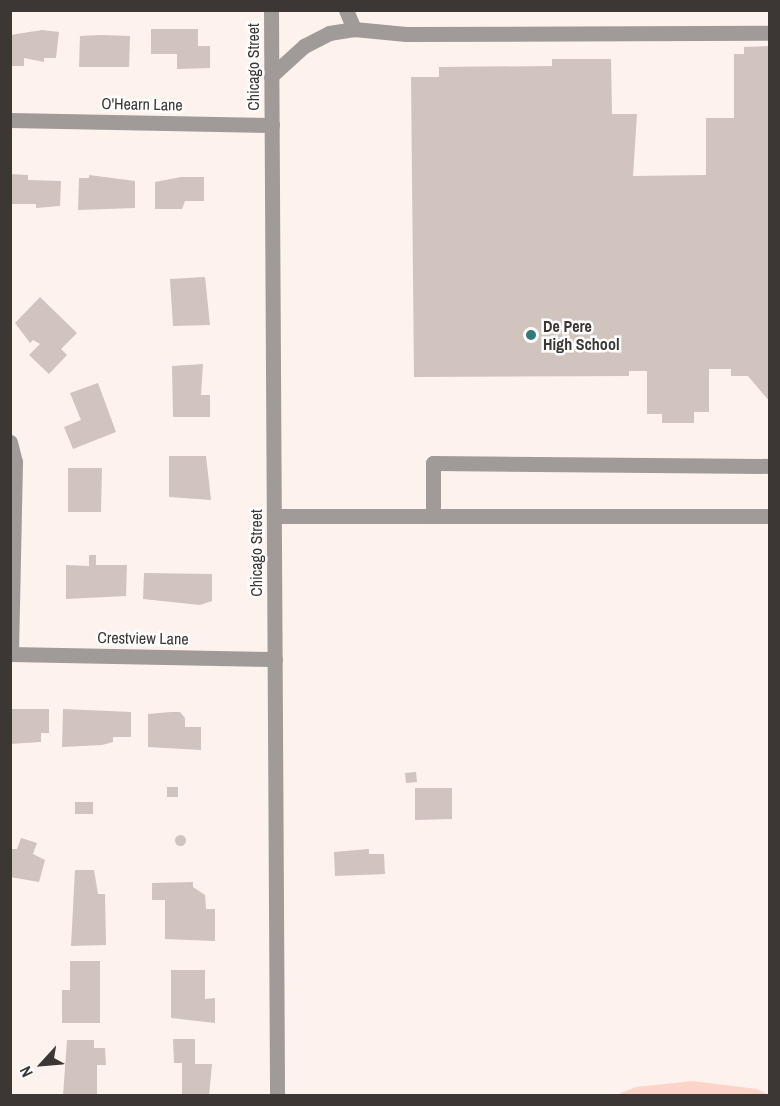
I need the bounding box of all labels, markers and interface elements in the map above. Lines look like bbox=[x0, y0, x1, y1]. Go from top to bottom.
street label: Chicago Street bbox=[243, 23, 263, 111]
street label: O'Hearn Lane bbox=[101, 94, 183, 114]
place label: De Pere High School bbox=[543, 316, 620, 354]
marker: De Pere High School bbox=[524, 328, 538, 342]
street label: Chicago Street bbox=[246, 509, 266, 597]
street label: Crestview Lane bbox=[97, 628, 189, 648]
north arrow bbox=[12, 1034, 72, 1094]
text: N bbox=[14, 1063, 38, 1081]

